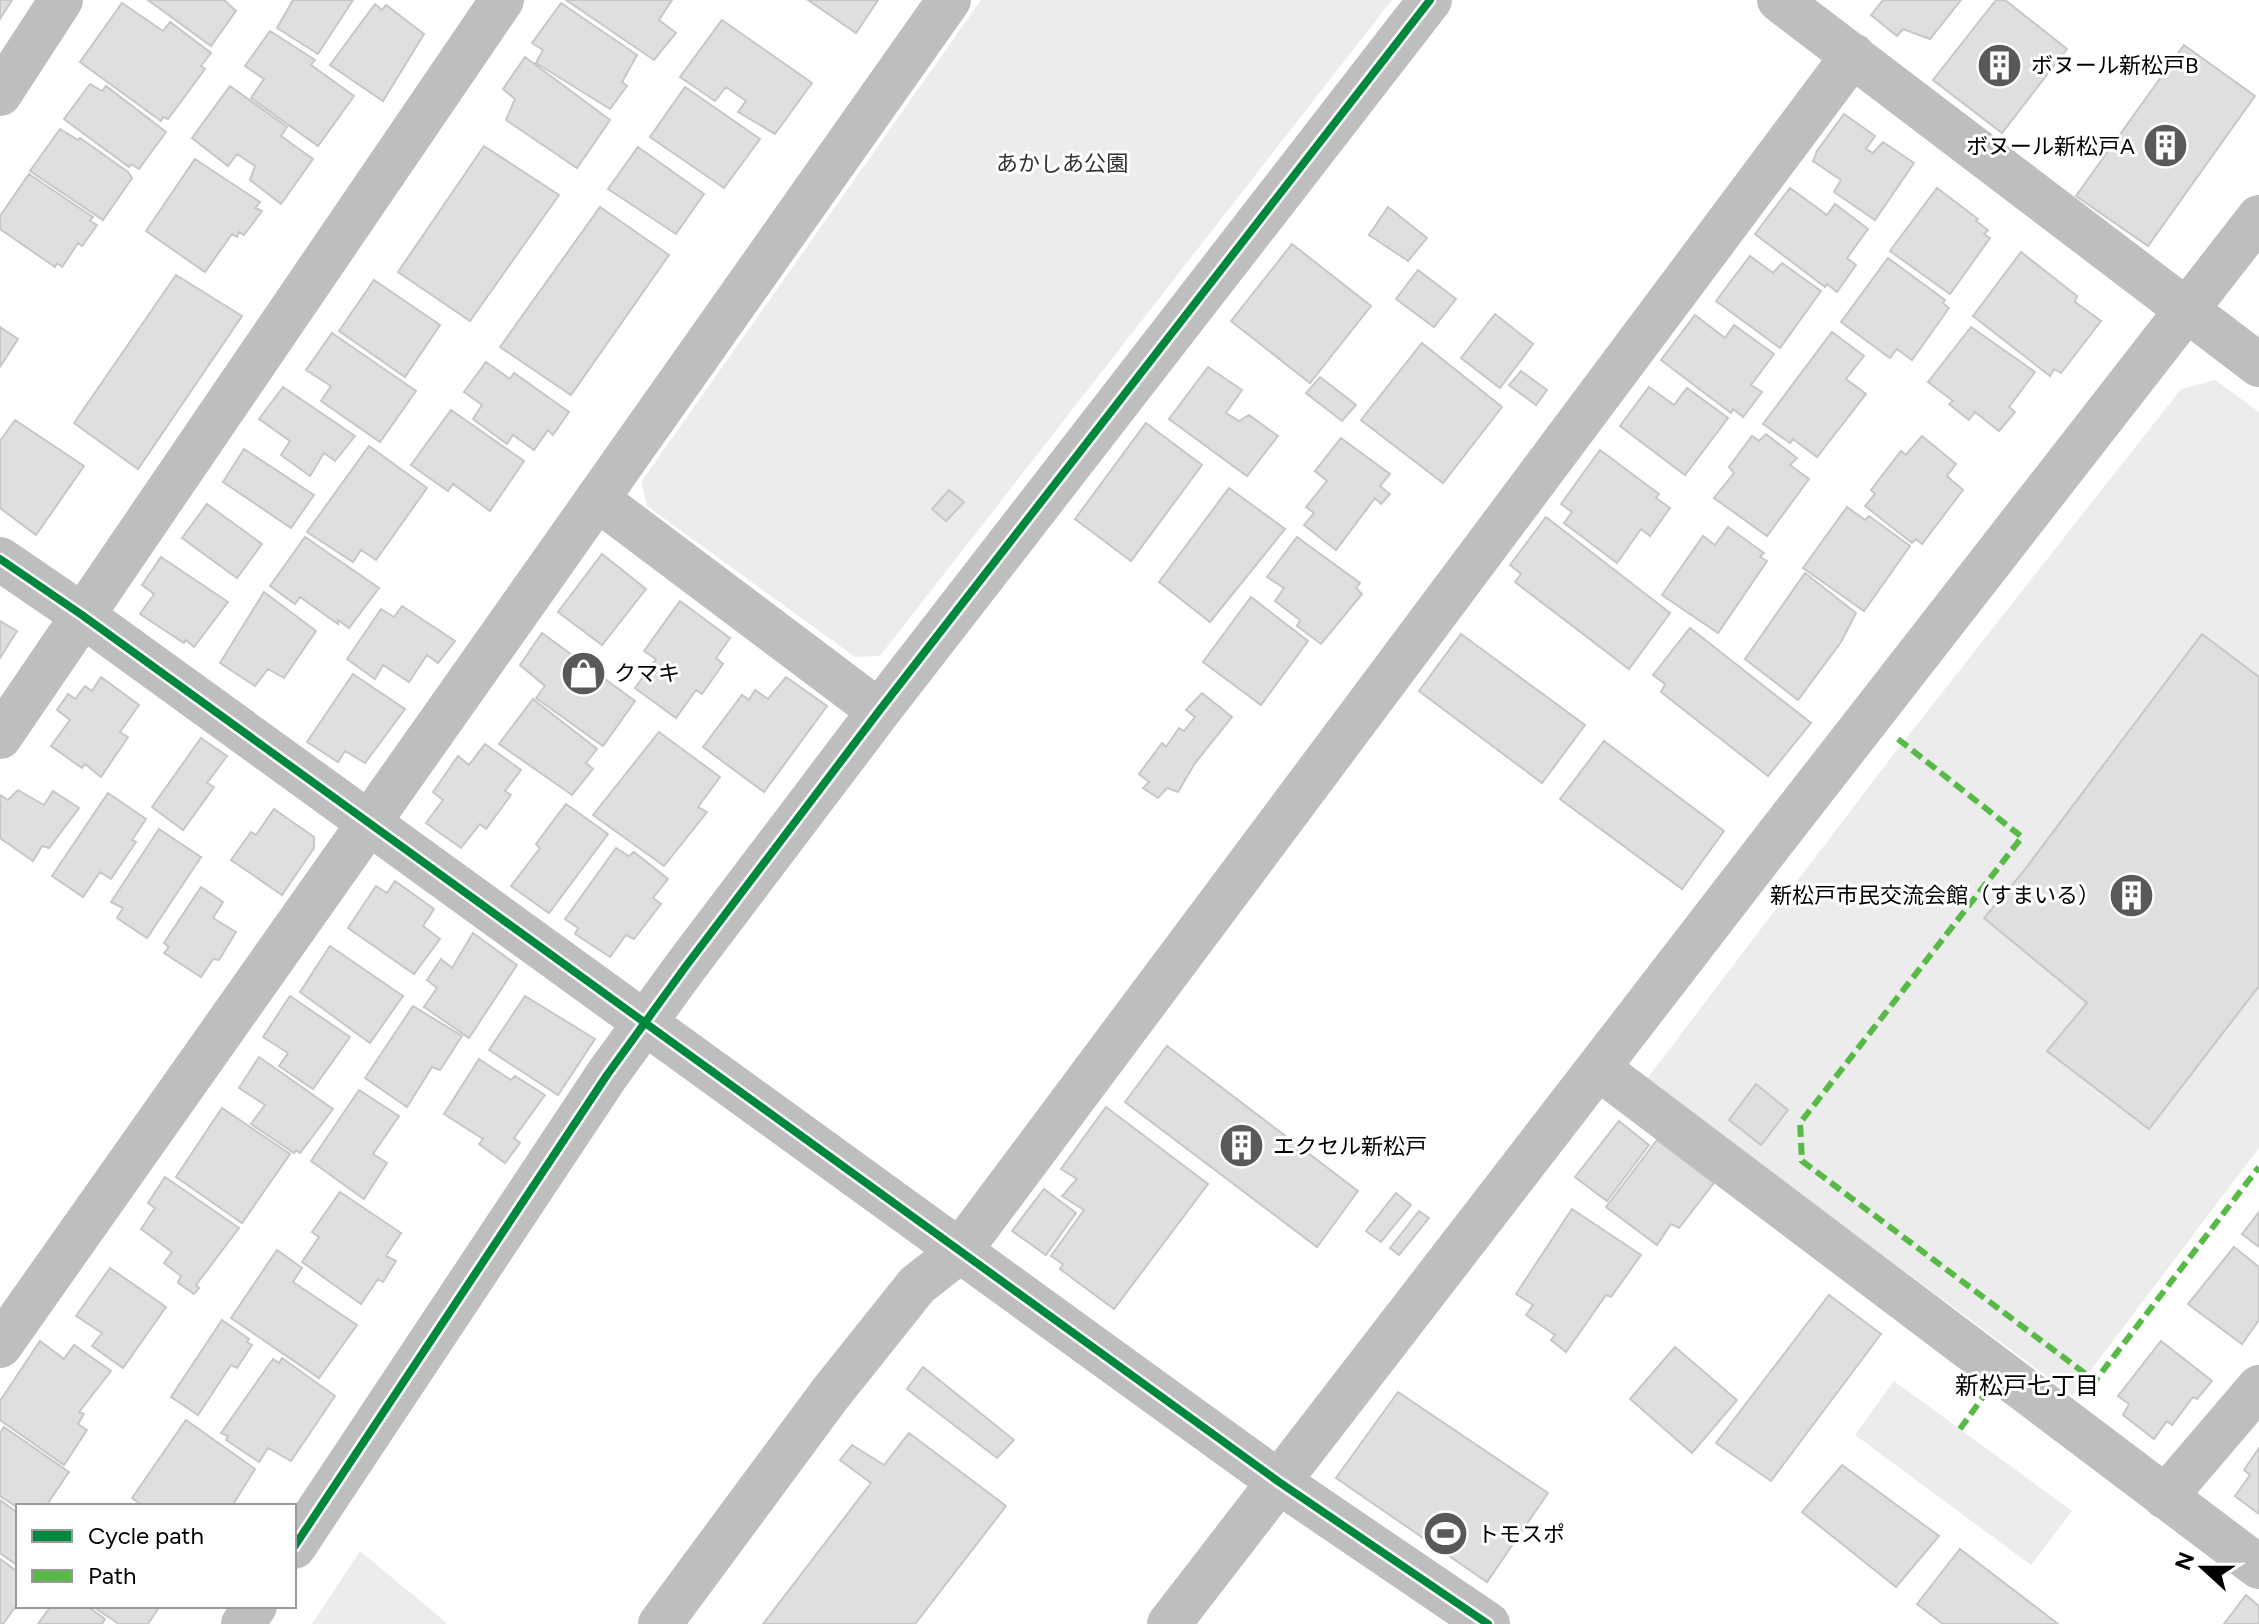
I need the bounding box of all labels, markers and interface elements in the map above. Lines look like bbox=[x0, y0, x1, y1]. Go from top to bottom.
building icon: ボヌール新松戸B bbox=[1976, 41, 2024, 89]
place label: ボヌール新松戸B bbox=[2031, 52, 2198, 79]
building icon: ボヌール新松戸A bbox=[2142, 122, 2190, 170]
place label: ボヌール新松戸A bbox=[1966, 133, 2135, 160]
park label: あかしあ公園 bbox=[996, 150, 1128, 177]
shop icon: クマキ bbox=[559, 649, 607, 697]
place label: クマキ bbox=[614, 660, 680, 687]
building icon: 新松戸市民交流会館（すまいる） bbox=[2107, 871, 2155, 919]
place label: 新松戸市民交流会館（すまいる） bbox=[1770, 882, 2100, 909]
building icon: エクセル新松戸 bbox=[1218, 1122, 1266, 1170]
place label: エクセル新松戸 bbox=[1273, 1133, 1427, 1160]
district label: 新松戸七丁目 bbox=[1955, 1371, 2099, 1400]
legend bbox=[16, 1504, 296, 1608]
sports icon: トモスポ bbox=[1422, 1510, 1470, 1558]
text: Cycle path bbox=[88, 1521, 204, 1550]
place label: トモスポ bbox=[1477, 1521, 1565, 1548]
north arrow bbox=[2163, 1528, 2243, 1608]
text: N bbox=[2169, 1548, 2200, 1574]
text: Path bbox=[88, 1561, 136, 1590]

